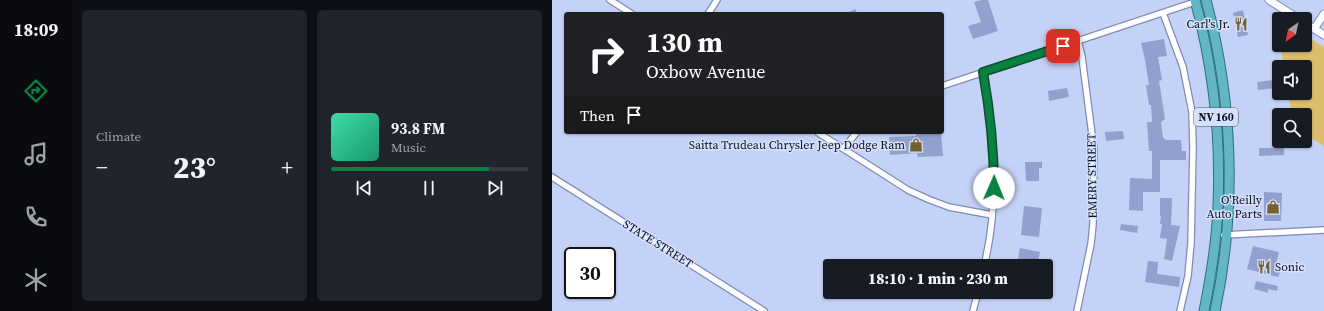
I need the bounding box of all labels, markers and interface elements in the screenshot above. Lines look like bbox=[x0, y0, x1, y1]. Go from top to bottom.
north arrow bbox=[1272, 12, 1312, 52]
map controls bbox=[1272, 12, 1312, 148]
place label: Carl's Jr. bbox=[1187, 16, 1230, 32]
restaurant icon: Carl's Jr. bbox=[1233, 16, 1249, 32]
text: 18:09 bbox=[14, 17, 58, 42]
text: 130 m bbox=[646, 23, 723, 61]
icon: right bbox=[580, 28, 632, 80]
pin bbox=[1046, 29, 1080, 63]
icon: arrive bbox=[1052, 35, 1074, 57]
text: Oxbow Avenue bbox=[646, 59, 766, 84]
button: sound bbox=[1272, 60, 1312, 100]
icon: directions bbox=[22, 77, 50, 105]
icon: arrive bbox=[623, 104, 645, 126]
text: Then bbox=[580, 105, 615, 126]
road number: NV 160 bbox=[1194, 108, 1238, 126]
button: search bbox=[1272, 108, 1312, 148]
text: 93.8 FM bbox=[391, 118, 445, 139]
text: Climate bbox=[96, 128, 141, 145]
street label: EMERY STREET bbox=[1083, 132, 1101, 219]
place label: Saitta Trudeau Chrysler Jeep Dodge Ram bbox=[689, 137, 905, 153]
shop icon: Saitta Trudeau Chrysler Jeep Dodge Ram bbox=[908, 137, 924, 153]
text: Music bbox=[391, 139, 426, 156]
icon: music bbox=[22, 140, 50, 168]
text: 23° bbox=[173, 147, 216, 188]
text: − bbox=[96, 152, 108, 182]
text: + bbox=[281, 152, 293, 182]
position arrow bbox=[973, 167, 1015, 209]
icon: previous bbox=[353, 177, 375, 199]
icon: pause bbox=[418, 177, 440, 199]
icon: next bbox=[484, 177, 506, 199]
place label: O'Reilly Auto Parts bbox=[1206, 192, 1263, 222]
shop icon: O'Reilly Auto Parts bbox=[1265, 199, 1281, 215]
icon: phone bbox=[22, 203, 50, 231]
street label: STATE STREET bbox=[620, 216, 697, 272]
speed limit sign: 30 bbox=[564, 247, 616, 299]
restaurant icon: Sonic bbox=[1256, 259, 1272, 275]
place label: Sonic bbox=[1275, 259, 1305, 275]
icon: climate bbox=[22, 266, 50, 294]
text: 18:10 · 1 min · 230 m bbox=[868, 268, 1008, 289]

